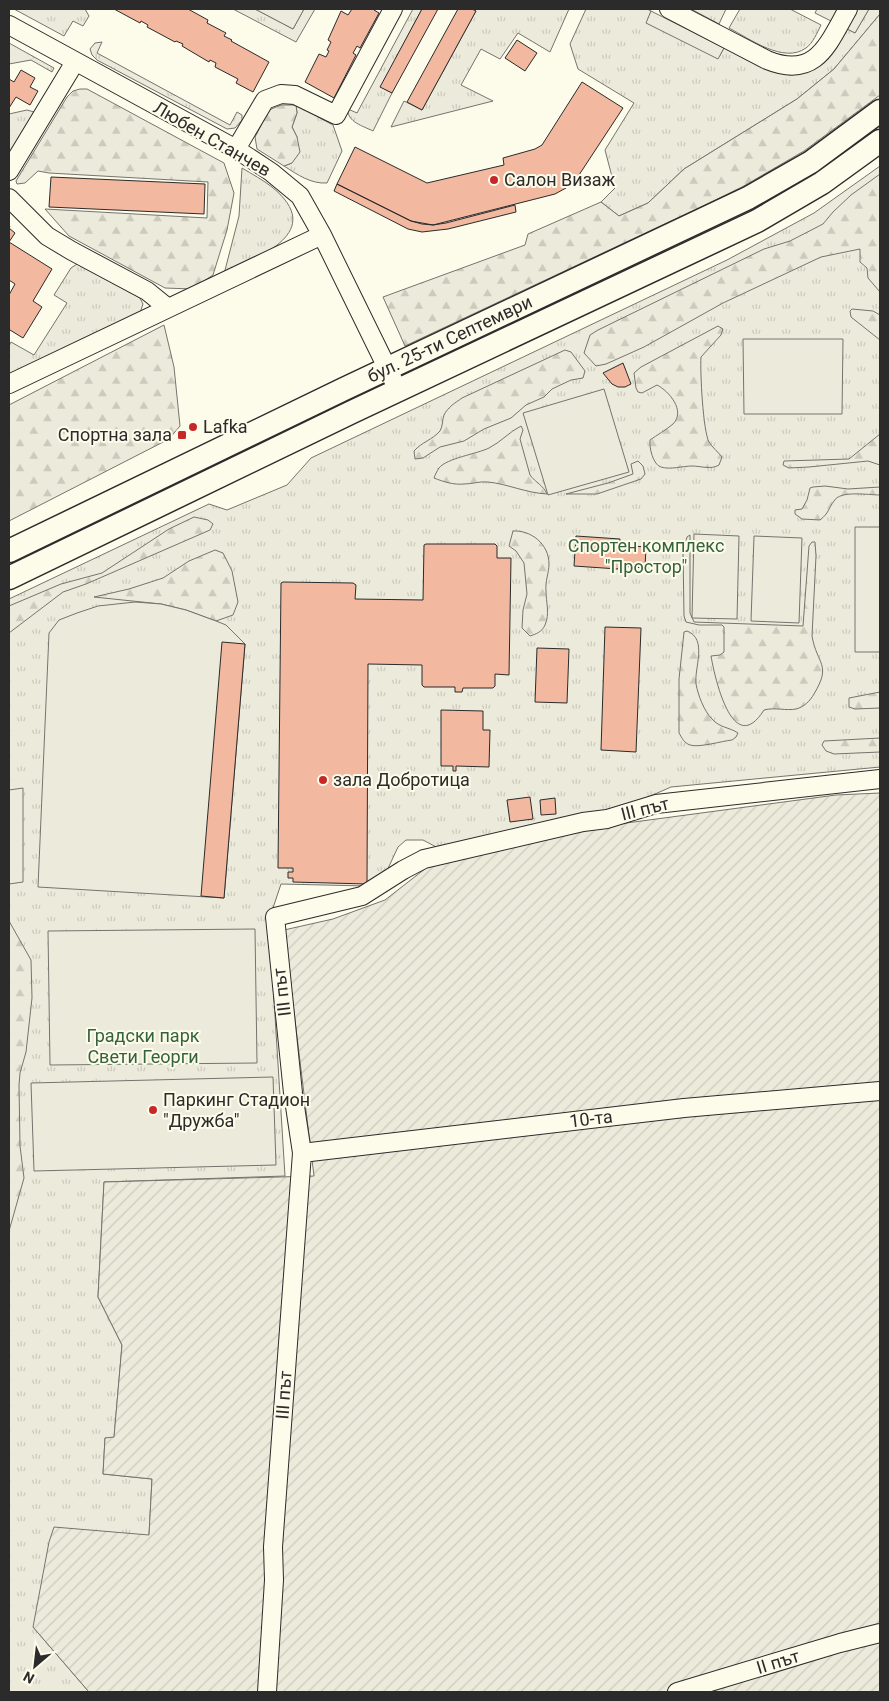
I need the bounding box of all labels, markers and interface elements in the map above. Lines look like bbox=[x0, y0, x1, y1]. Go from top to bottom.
street label: Любен Станчев bbox=[150, 97, 275, 181]
place label: Салон Визаж bbox=[504, 169, 616, 190]
marker: Салон Визаж bbox=[488, 174, 500, 186]
street label: бул. 25-ти Септември bbox=[364, 291, 535, 387]
place label: Lafka bbox=[203, 416, 248, 437]
marker: Lafka bbox=[187, 421, 199, 433]
place label: Спортна зала bbox=[58, 424, 172, 445]
marker: Спортна зала bbox=[176, 429, 188, 441]
park label: Спортен комплекс "Простор" bbox=[568, 535, 724, 577]
place label: зала Добротица bbox=[333, 769, 470, 790]
marker: зала Добротица bbox=[317, 774, 329, 786]
street label: ІІІ път bbox=[619, 792, 671, 825]
street label: ІІІ път bbox=[268, 966, 295, 1018]
park label: Градски парк Свети Георги bbox=[87, 1025, 200, 1067]
place label: Паркинг Стадион "Дружба" bbox=[163, 1089, 310, 1131]
marker: Паркинг Стадион "Дружба" bbox=[147, 1104, 159, 1116]
street label: 10-та bbox=[568, 1105, 614, 1132]
street label: ІІІ път bbox=[271, 1370, 296, 1420]
north arrow bbox=[10, 1641, 60, 1691]
street label: ІІ път bbox=[754, 1645, 802, 1678]
text: N bbox=[21, 1668, 37, 1687]

